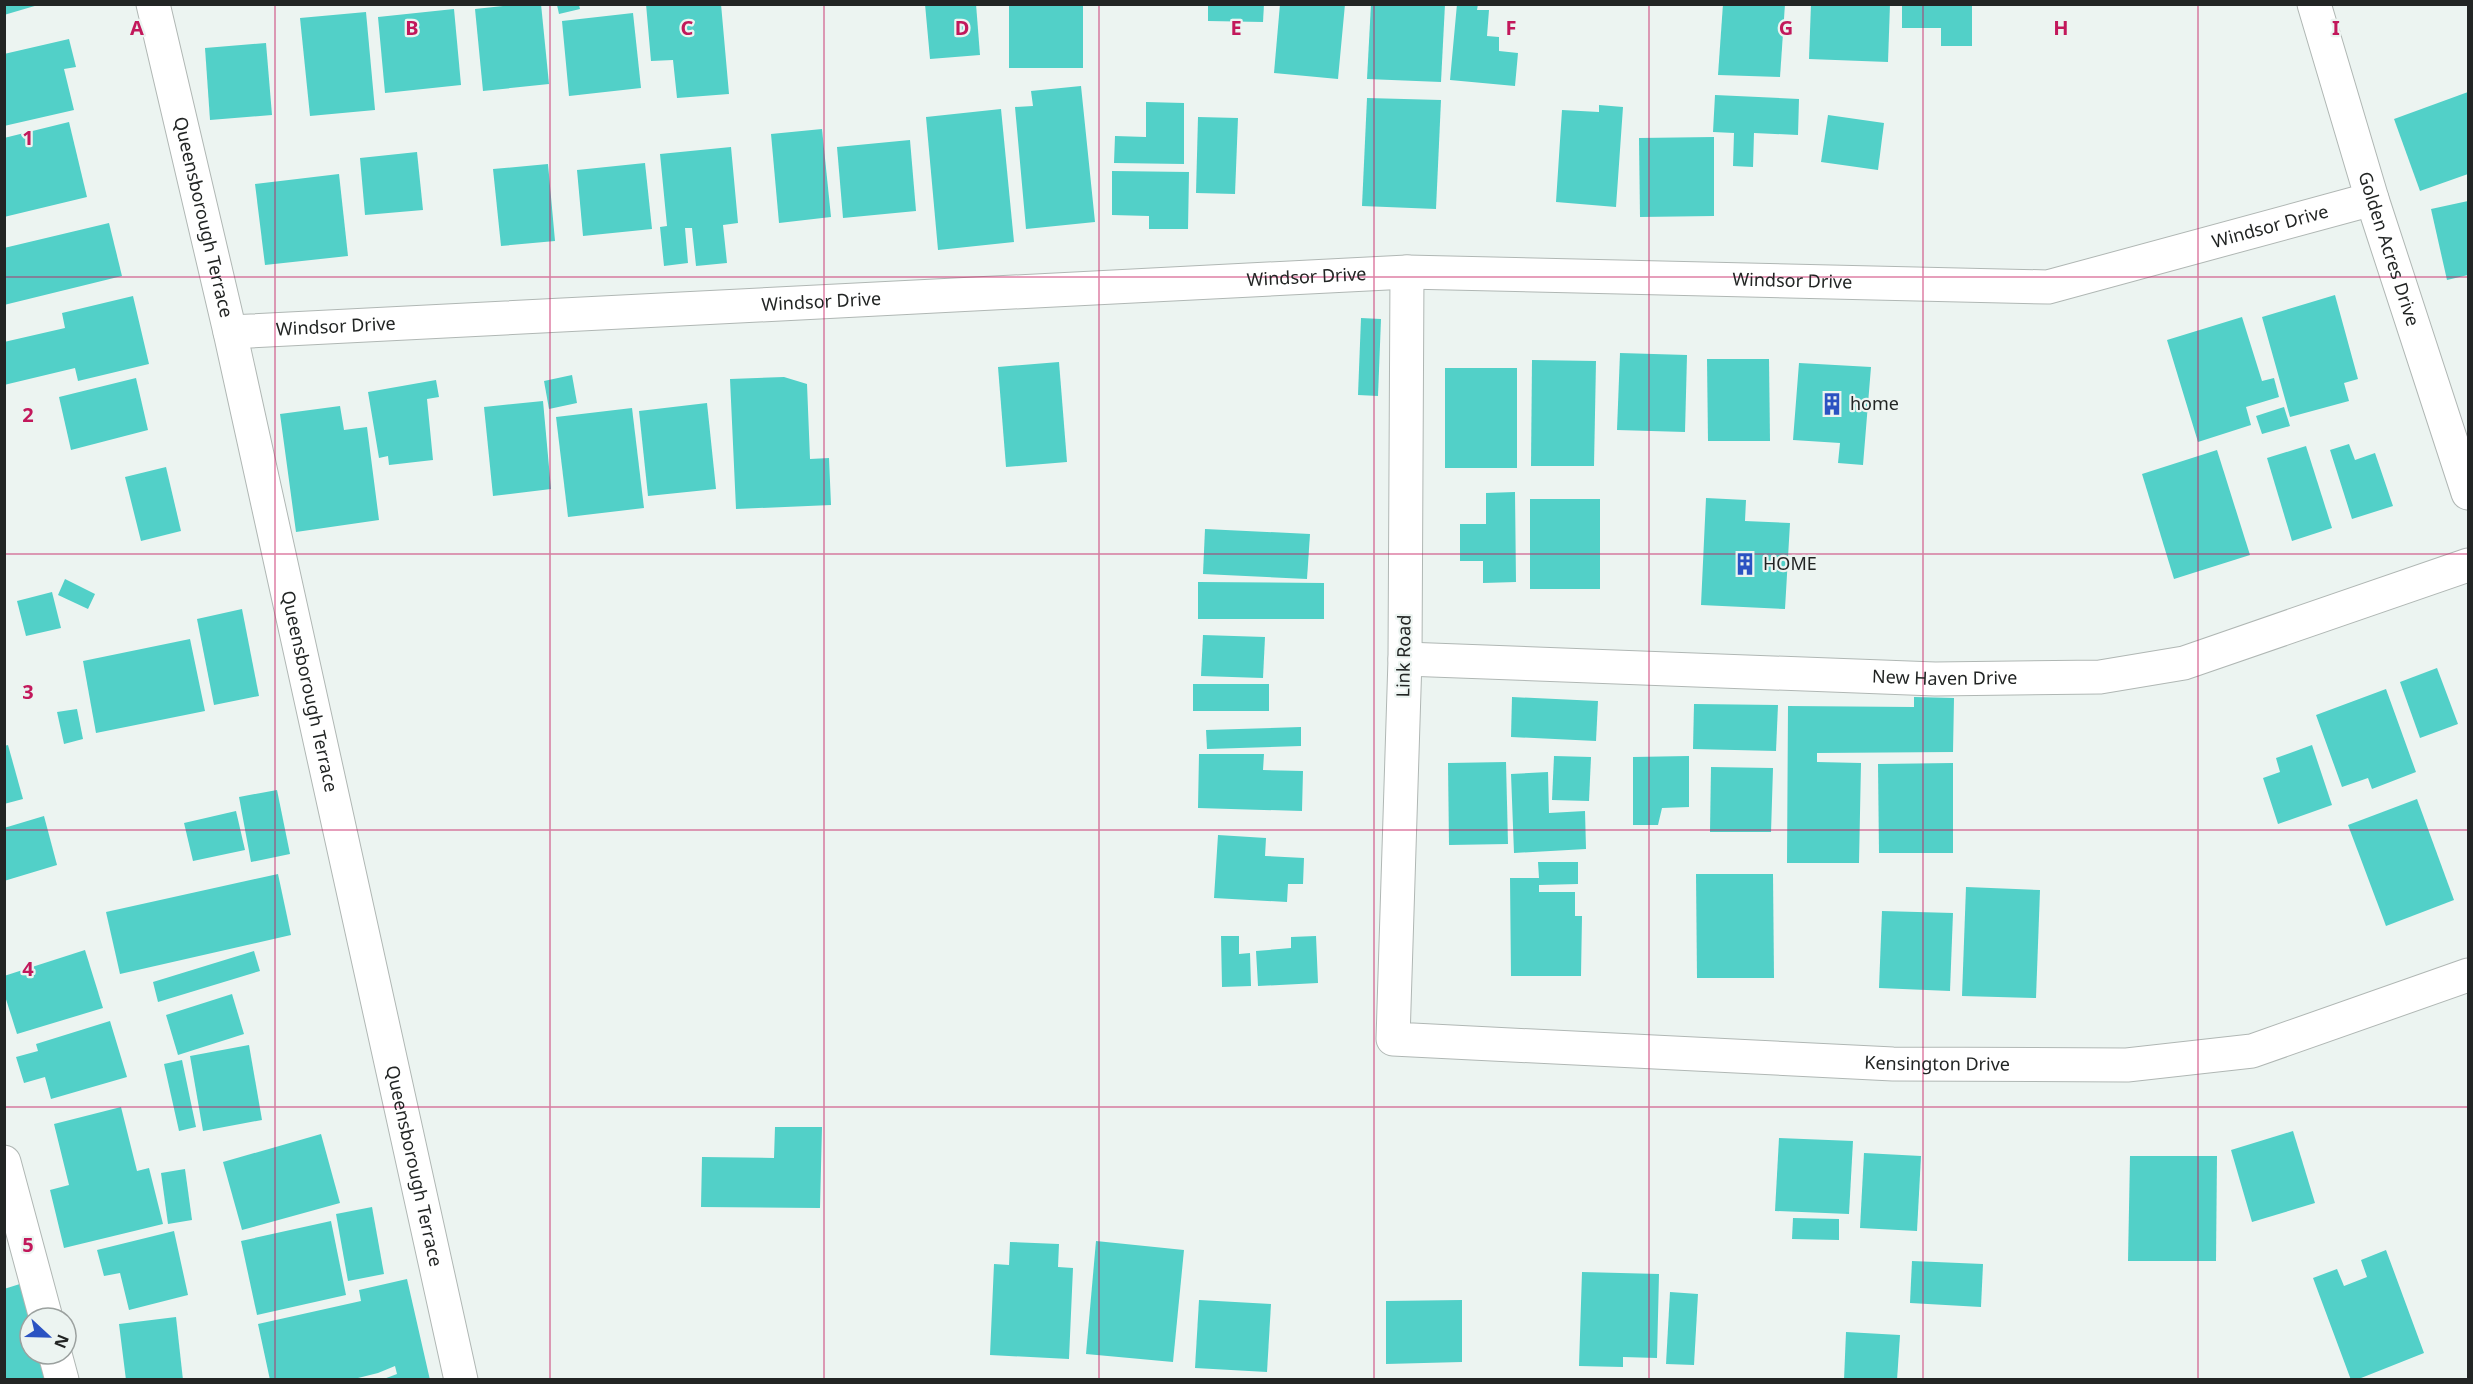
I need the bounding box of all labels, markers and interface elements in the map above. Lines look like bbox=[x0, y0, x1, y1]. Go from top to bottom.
text: A bbox=[130, 14, 144, 41]
text: B bbox=[405, 14, 419, 41]
text: C bbox=[681, 14, 694, 41]
text: D bbox=[955, 14, 969, 41]
text: E bbox=[1230, 14, 1242, 41]
text: F bbox=[1506, 14, 1516, 41]
text: G bbox=[1779, 14, 1793, 41]
text: H bbox=[2053, 14, 2069, 41]
text: I bbox=[2332, 14, 2340, 41]
street label: Queensborough Terrace bbox=[169, 114, 239, 320]
text: 1 bbox=[22, 124, 34, 151]
street label: Golden Acres Drive bbox=[2353, 169, 2426, 329]
street label: Windsor Drive bbox=[2209, 198, 2331, 253]
street label: Windsor Drive bbox=[1246, 261, 1367, 291]
street label: Windsor Drive bbox=[1732, 267, 1853, 293]
street label: Windsor Drive bbox=[761, 286, 882, 316]
street label: Windsor Drive bbox=[275, 311, 396, 341]
building icon: home bbox=[1819, 391, 1845, 417]
place label: home bbox=[1850, 391, 1899, 415]
text: 2 bbox=[22, 401, 34, 428]
building icon: HOME bbox=[1732, 551, 1758, 577]
place label: HOME bbox=[1763, 551, 1817, 575]
street label: Queensborough Terrace bbox=[276, 588, 344, 794]
street label: Link Road bbox=[1390, 614, 1416, 698]
street label: New Haven Drive bbox=[1872, 664, 2017, 690]
text: 3 bbox=[22, 678, 34, 705]
text: 4 bbox=[22, 955, 34, 982]
street label: Kensington Drive bbox=[1864, 1050, 2010, 1076]
street label: Queensborough Terrace bbox=[381, 1063, 449, 1269]
text: 5 bbox=[22, 1231, 34, 1258]
north arrow bbox=[18, 1306, 78, 1366]
text: N bbox=[49, 1331, 75, 1352]

